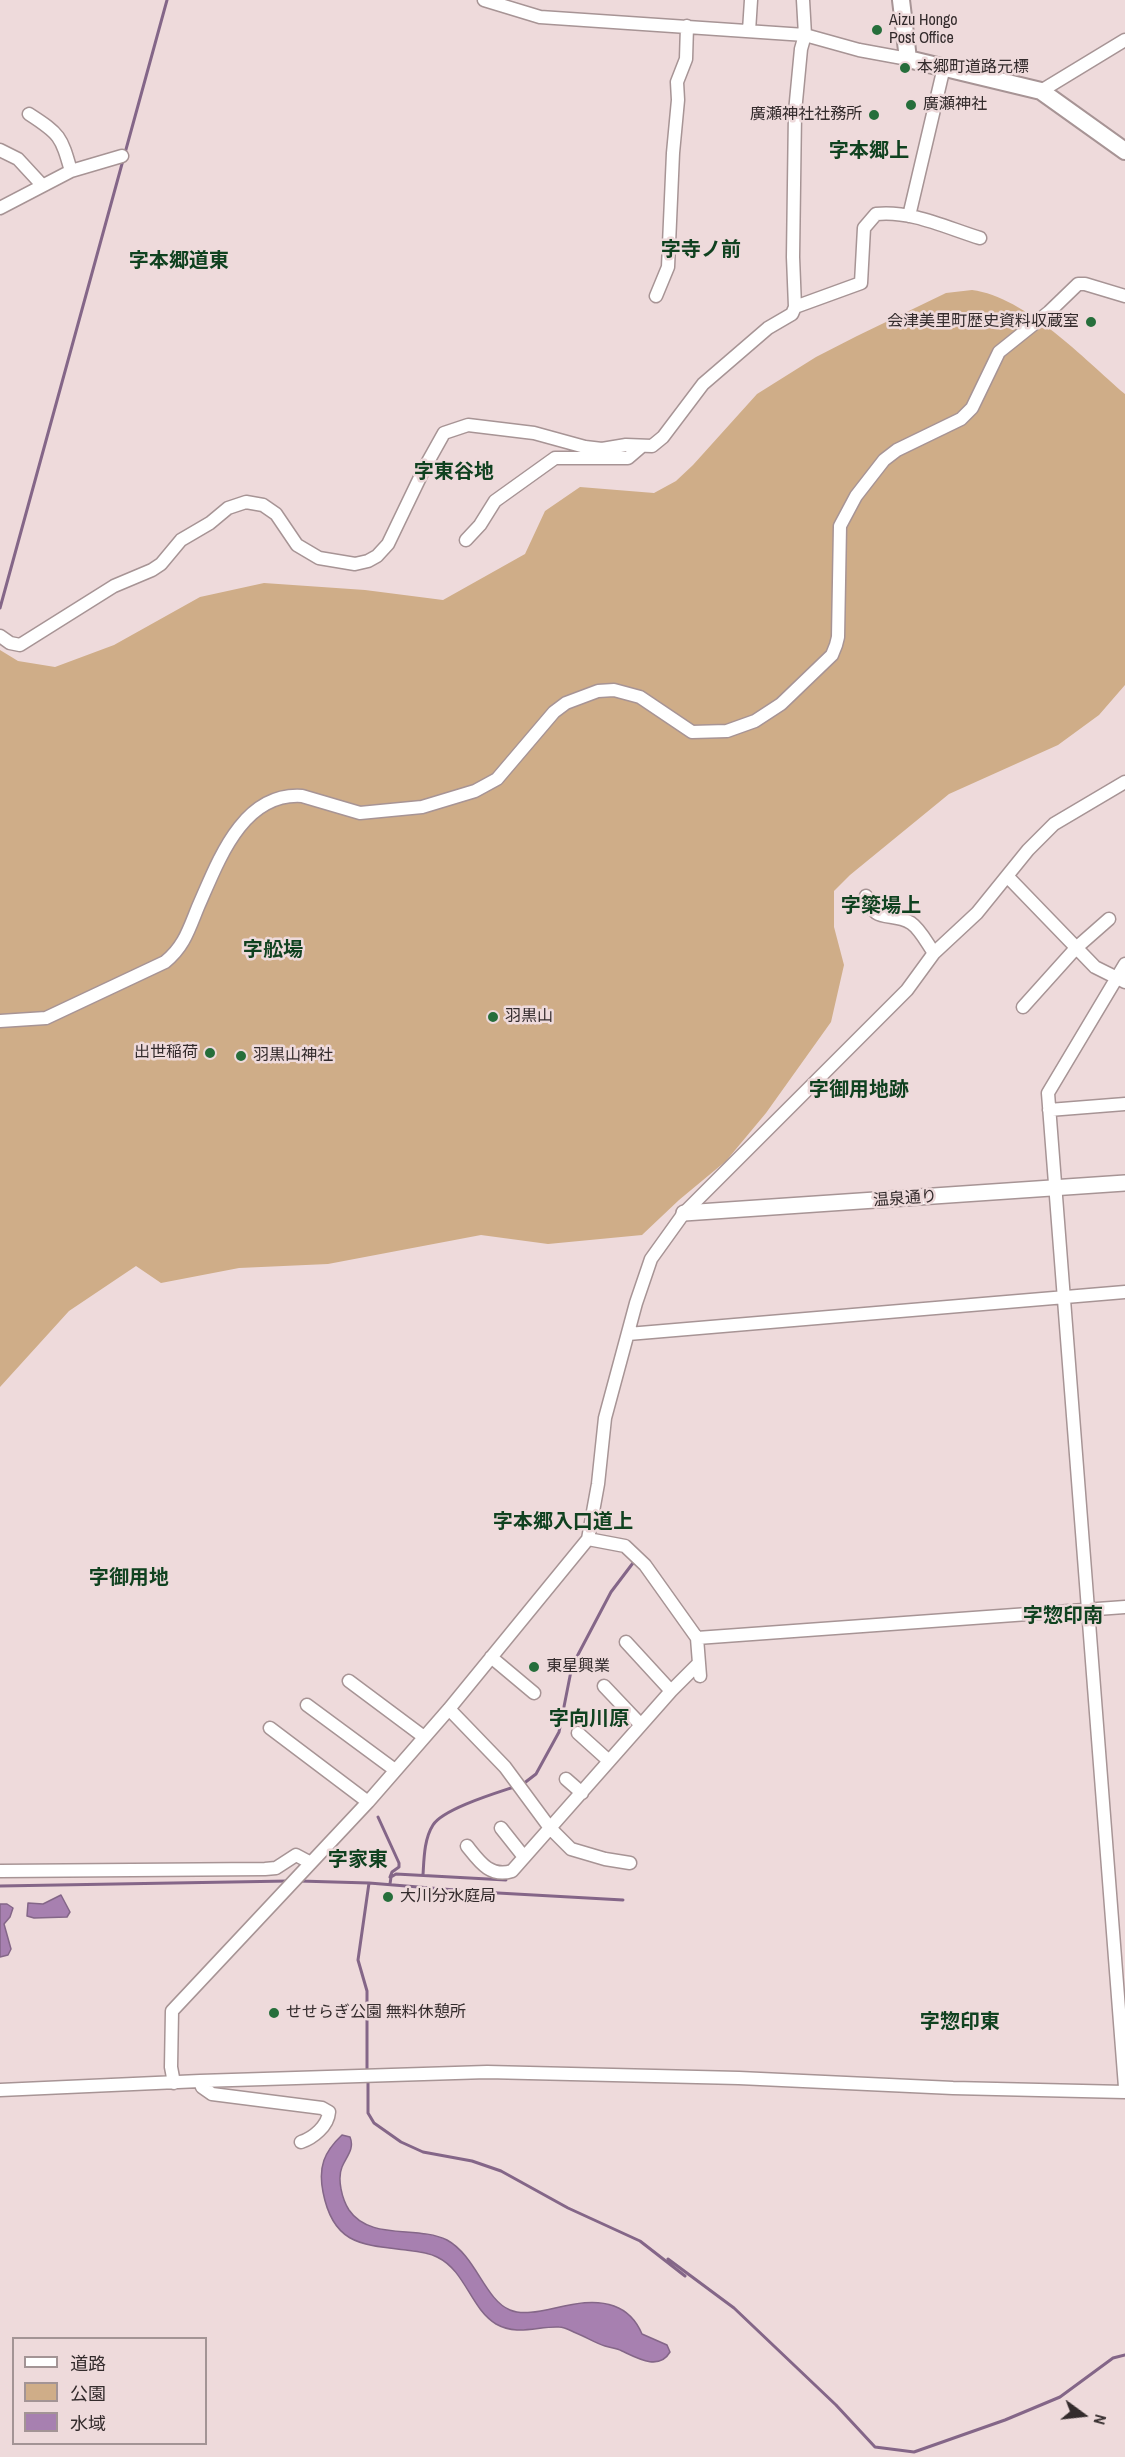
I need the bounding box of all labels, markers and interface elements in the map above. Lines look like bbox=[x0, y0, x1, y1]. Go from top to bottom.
place label: Aizu Hongo Post Office bbox=[889, 11, 958, 49]
marker: Aizu Hongo Post Office bbox=[870, 23, 884, 37]
place label: 本郷町道路元標 bbox=[917, 58, 1029, 78]
marker: 本郷町道路元標 bbox=[898, 61, 912, 75]
place label: 廣瀬神社 bbox=[923, 95, 987, 115]
marker: 廣瀬神社 bbox=[904, 98, 918, 112]
place label: 廣瀬神社社務所 bbox=[750, 105, 862, 125]
marker: 廣瀬神社社務所 bbox=[867, 108, 881, 122]
district label: 字本郷上 bbox=[829, 140, 909, 164]
district label: 字寺ノ前 bbox=[661, 239, 741, 263]
district label: 字本郷道東 bbox=[129, 250, 229, 274]
place label: 会津美里町歴史資料収蔵室 bbox=[887, 312, 1079, 332]
marker: 会津美里町歴史資料収蔵室 bbox=[1084, 315, 1098, 329]
district label: 字東谷地 bbox=[414, 461, 494, 485]
district label: 字簗場上 bbox=[841, 895, 921, 919]
district label: 字舩場 bbox=[243, 939, 303, 963]
place label: 羽黒山 bbox=[505, 1007, 553, 1027]
marker: 羽黒山 bbox=[486, 1010, 500, 1024]
place label: 出世稲荷 bbox=[134, 1043, 198, 1063]
marker: 出世稲荷 bbox=[203, 1046, 217, 1060]
place label: 羽黒山神社 bbox=[253, 1046, 333, 1066]
marker: 羽黒山神社 bbox=[234, 1049, 248, 1063]
district label: 字御用地跡 bbox=[809, 1079, 909, 1103]
street label: 温泉通り bbox=[872, 1187, 938, 1211]
district label: 字本郷入口道上 bbox=[493, 1511, 633, 1535]
district label: 字御用地 bbox=[89, 1567, 169, 1591]
district label: 字惣印南 bbox=[1023, 1605, 1103, 1629]
place label: 東星興業 bbox=[546, 1657, 610, 1677]
marker: 東星興業 bbox=[527, 1660, 541, 1674]
district label: 字向川原 bbox=[549, 1708, 629, 1732]
district label: 字家東 bbox=[328, 1849, 388, 1873]
place label: 大川分水庭局 bbox=[400, 1887, 496, 1907]
marker: 大川分水庭局 bbox=[381, 1890, 395, 1904]
place label: せせらぎ公園 無料休憩所 bbox=[286, 2003, 466, 2023]
marker: せせらぎ公園 無料休憩所 bbox=[267, 2006, 281, 2020]
district label: 字惣印東 bbox=[920, 2011, 1000, 2035]
legend bbox=[12, 2337, 207, 2445]
text: 道路 bbox=[70, 2351, 106, 2376]
text: 公園 bbox=[70, 2381, 106, 2406]
north arrow bbox=[1053, 2385, 1113, 2445]
text: 水域 bbox=[70, 2411, 106, 2436]
text: N bbox=[1089, 2412, 1112, 2427]

